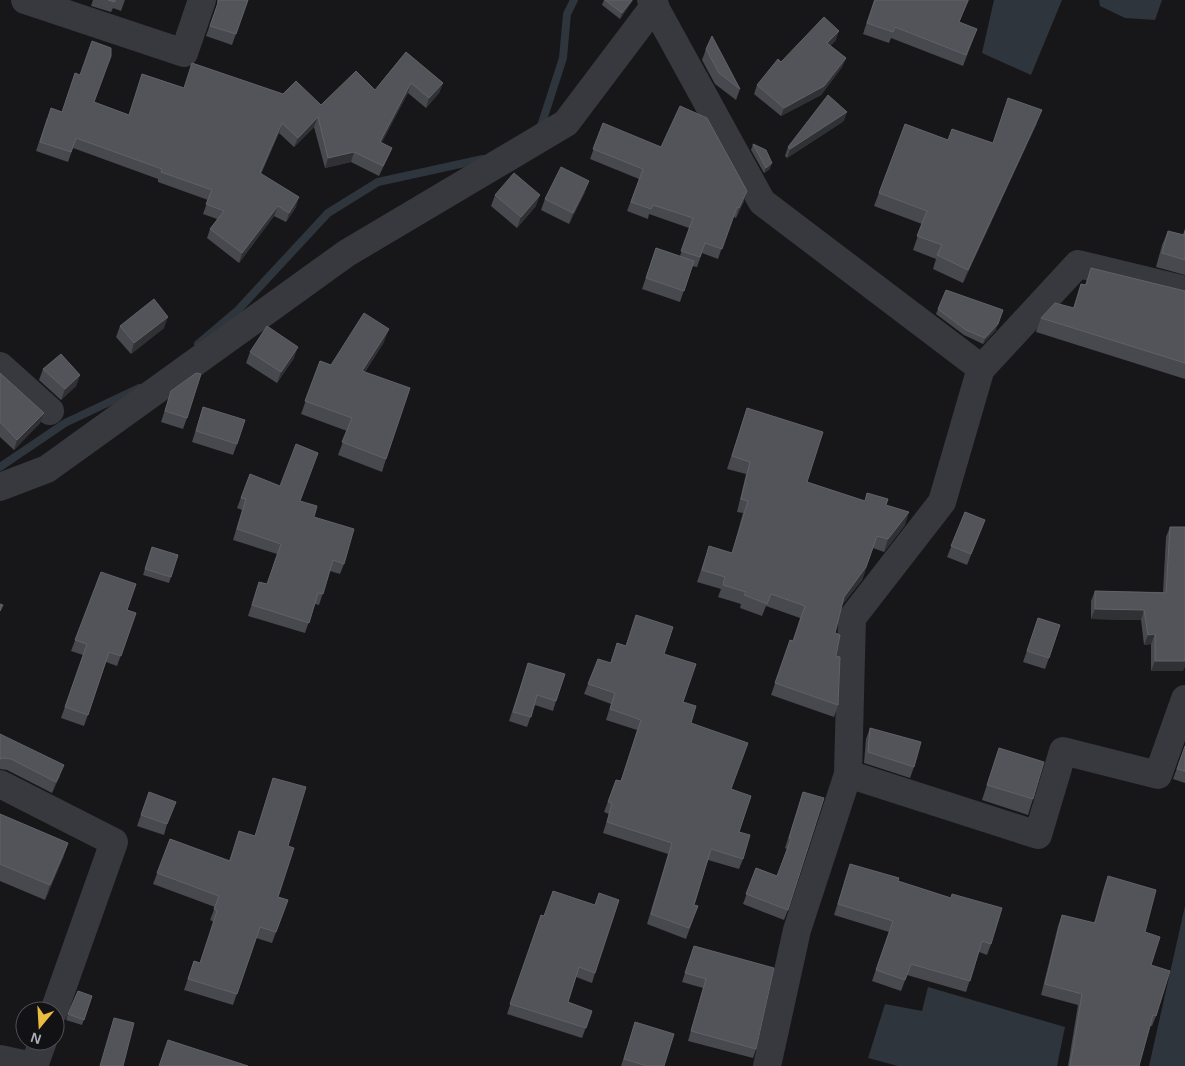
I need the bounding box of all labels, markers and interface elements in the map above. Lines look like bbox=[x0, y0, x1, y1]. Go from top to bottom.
north arrow bbox=[15, 1001, 65, 1051]
text: N bbox=[29, 1029, 43, 1048]

